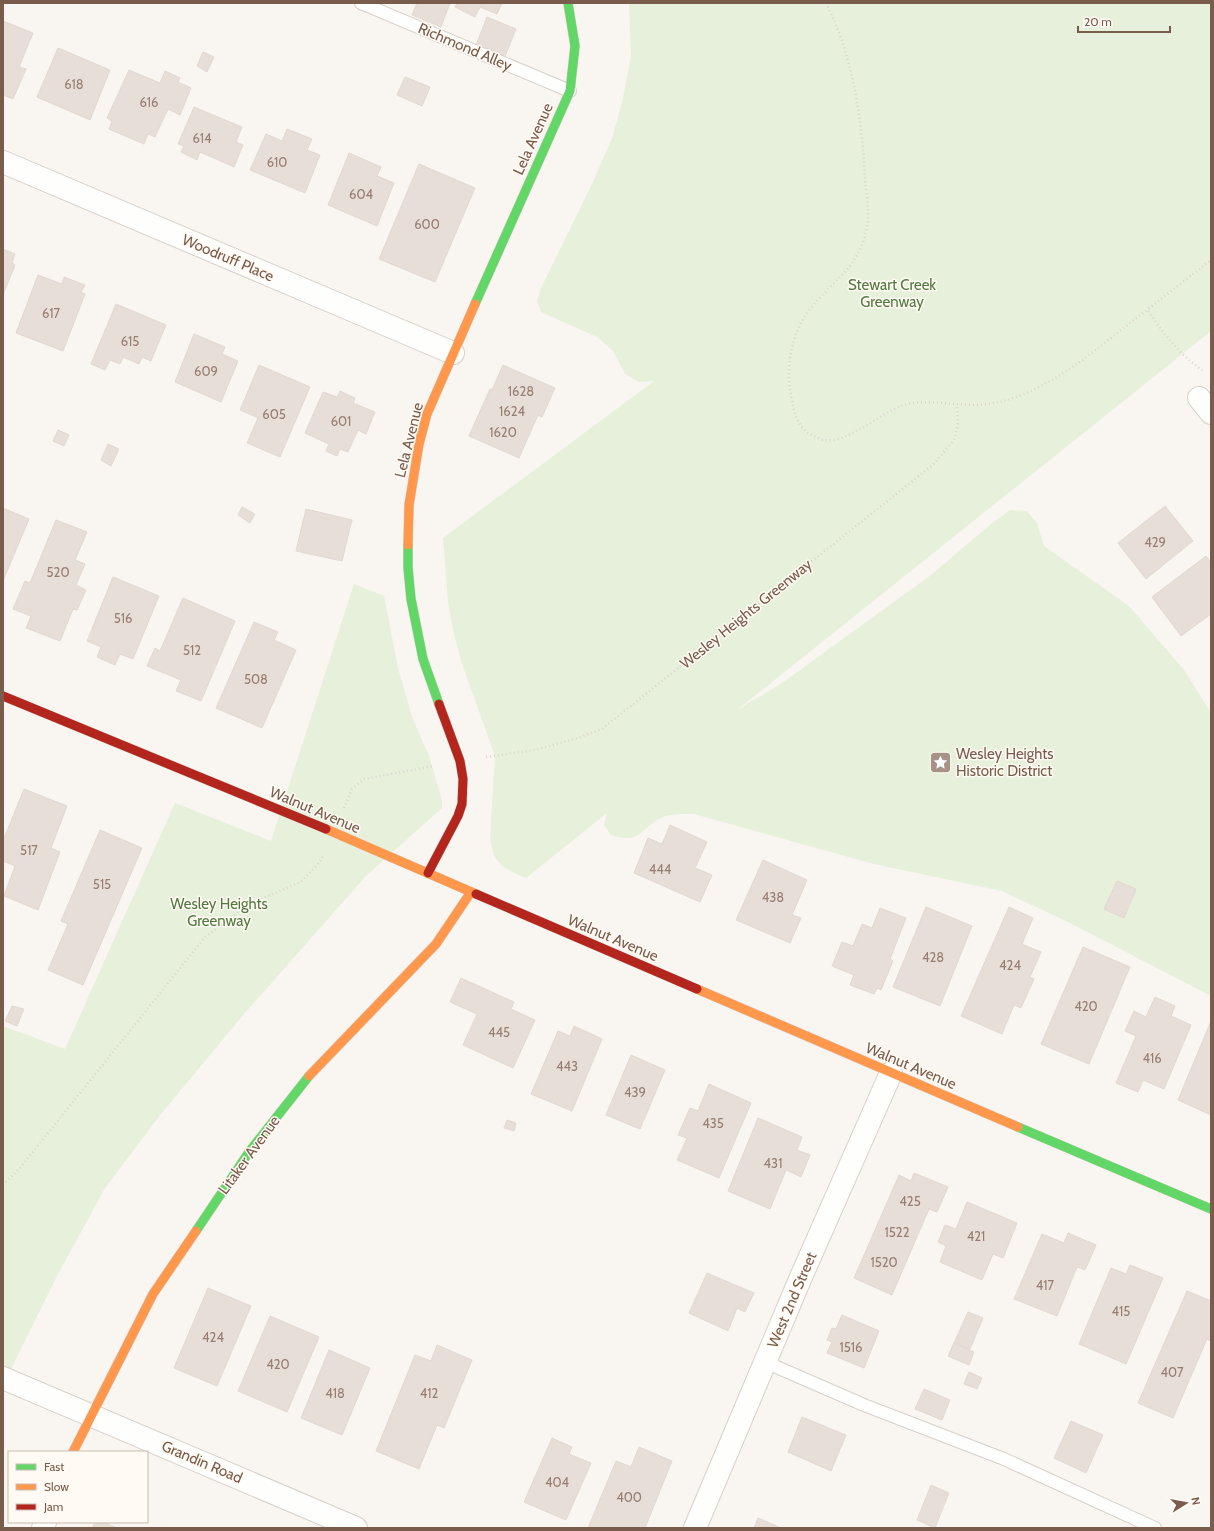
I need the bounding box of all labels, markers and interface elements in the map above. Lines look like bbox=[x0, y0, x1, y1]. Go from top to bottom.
scale bar bbox=[1078, 8, 1170, 34]
text: 20 m bbox=[1084, 14, 1112, 29]
street label: Richmond Alley bbox=[416, 19, 515, 75]
house number: 618 bbox=[64, 76, 84, 92]
house number: 616 bbox=[140, 94, 158, 110]
street label: Lela Avenue bbox=[509, 100, 557, 178]
house number: 614 bbox=[192, 130, 212, 146]
house number: 610 bbox=[267, 154, 287, 170]
house number: 604 bbox=[349, 186, 373, 202]
house number: 600 bbox=[414, 216, 440, 232]
street label: Woodruff Place bbox=[179, 231, 277, 286]
park label: Stewart Creek Greenway bbox=[848, 276, 936, 311]
house number: 617 bbox=[42, 305, 60, 321]
house number: 615 bbox=[121, 333, 139, 349]
house number: 609 bbox=[194, 363, 218, 379]
house number: 1628 bbox=[508, 383, 534, 399]
street label: Lela Avenue bbox=[391, 400, 427, 479]
house number: 1624 bbox=[499, 403, 525, 419]
house number: 605 bbox=[262, 406, 286, 422]
house number: 601 bbox=[331, 413, 351, 429]
house number: 1620 bbox=[489, 424, 517, 440]
house number: 429 bbox=[1144, 534, 1166, 550]
street label: Wesley Heights Greenway bbox=[676, 555, 816, 673]
house number: 520 bbox=[47, 564, 69, 580]
house number: 516 bbox=[114, 610, 132, 626]
house number: 512 bbox=[183, 642, 201, 658]
house number: 508 bbox=[244, 671, 268, 687]
place label: Wesley Heights Historic District bbox=[956, 745, 1054, 780]
place icon: Wesley Heights Historic District bbox=[927, 750, 953, 776]
street label: Walnut Avenue bbox=[267, 783, 363, 837]
house number: 517 bbox=[20, 842, 38, 858]
house number: 444 bbox=[649, 861, 672, 877]
house number: 515 bbox=[93, 876, 111, 892]
house number: 438 bbox=[762, 889, 784, 905]
park label: Wesley Heights Greenway bbox=[170, 895, 268, 930]
street label: Walnut Avenue bbox=[565, 911, 661, 965]
house number: 428 bbox=[922, 949, 944, 965]
house number: 424 bbox=[999, 957, 1021, 973]
house number: 420 bbox=[1074, 998, 1098, 1014]
house number: 445 bbox=[488, 1024, 510, 1040]
street label: Walnut Avenue bbox=[863, 1039, 959, 1093]
house number: 416 bbox=[1142, 1050, 1162, 1066]
house number: 443 bbox=[556, 1058, 578, 1074]
house number: 439 bbox=[624, 1084, 646, 1100]
street label: Litaker Avenue bbox=[214, 1112, 284, 1198]
house number: 435 bbox=[702, 1115, 724, 1131]
house number: 431 bbox=[764, 1155, 782, 1171]
house number: 425 bbox=[899, 1193, 921, 1209]
house number: 1522 bbox=[885, 1224, 910, 1240]
house number: 421 bbox=[967, 1228, 985, 1244]
street label: West 2nd Street bbox=[764, 1249, 820, 1351]
house number: 1520 bbox=[870, 1254, 898, 1270]
house number: 417 bbox=[1036, 1277, 1055, 1293]
house number: 415 bbox=[1112, 1303, 1130, 1319]
house number: 424 bbox=[202, 1329, 224, 1345]
house number: 1516 bbox=[840, 1339, 862, 1355]
house number: 420 bbox=[266, 1356, 290, 1372]
house number: 407 bbox=[1161, 1364, 1184, 1380]
house number: 418 bbox=[325, 1385, 345, 1401]
house number: 412 bbox=[420, 1385, 438, 1401]
street label: Grandin Road bbox=[159, 1437, 245, 1487]
legend bbox=[8, 1451, 148, 1523]
text: Fast bbox=[44, 1459, 64, 1474]
house number: 404 bbox=[545, 1474, 570, 1490]
text: Slow bbox=[44, 1479, 69, 1494]
north arrow bbox=[1166, 1483, 1206, 1523]
house number: 400 bbox=[616, 1489, 642, 1505]
text: N bbox=[1188, 1496, 1203, 1506]
text: Jam bbox=[43, 1499, 63, 1514]

